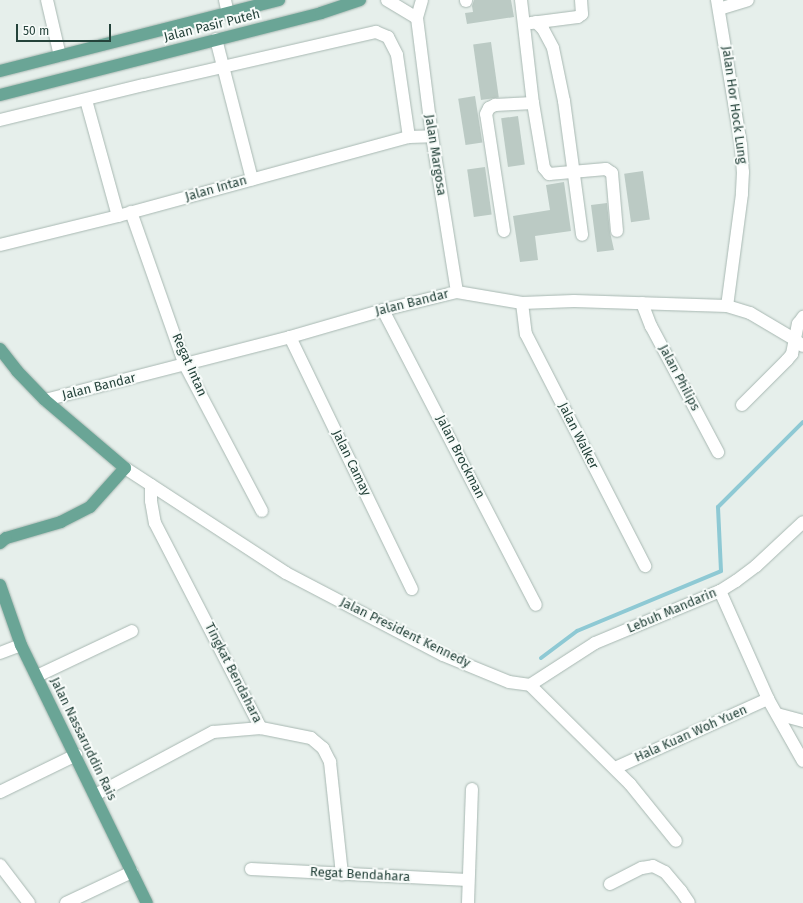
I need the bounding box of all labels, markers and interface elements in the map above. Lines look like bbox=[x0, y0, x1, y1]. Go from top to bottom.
street label: Jalan Pasir Puteh bbox=[162, 6, 262, 46]
scale bar bbox=[18, 16, 113, 42]
text: 50 m bbox=[23, 24, 49, 38]
street label: Jalan Hor Hock Lung bbox=[718, 45, 750, 165]
street label: Jalan Margosa bbox=[421, 113, 449, 197]
street label: Jalan Intan bbox=[183, 173, 249, 205]
street label: Jalan Bandar bbox=[374, 286, 450, 320]
street label: Regat Intan bbox=[168, 331, 210, 399]
street label: Jalan Philips bbox=[655, 342, 703, 414]
street label: Jalan Bandar bbox=[61, 370, 137, 404]
street label: Jalan Walker bbox=[555, 400, 601, 472]
street label: Jalan Brockman bbox=[432, 413, 488, 501]
street label: Jalan Camay bbox=[328, 427, 374, 499]
street label: Lebuh Mandarin bbox=[625, 585, 719, 637]
street label: Jalan President Kennedy bbox=[337, 595, 473, 671]
street label: Tingkat Bendahara bbox=[201, 620, 265, 726]
street label: Jalan Nassaruddin Rais bbox=[46, 675, 120, 803]
street label: Hala Kuan Woh Yuen bbox=[632, 702, 750, 766]
street label: Regat Bendahara bbox=[310, 865, 410, 885]

